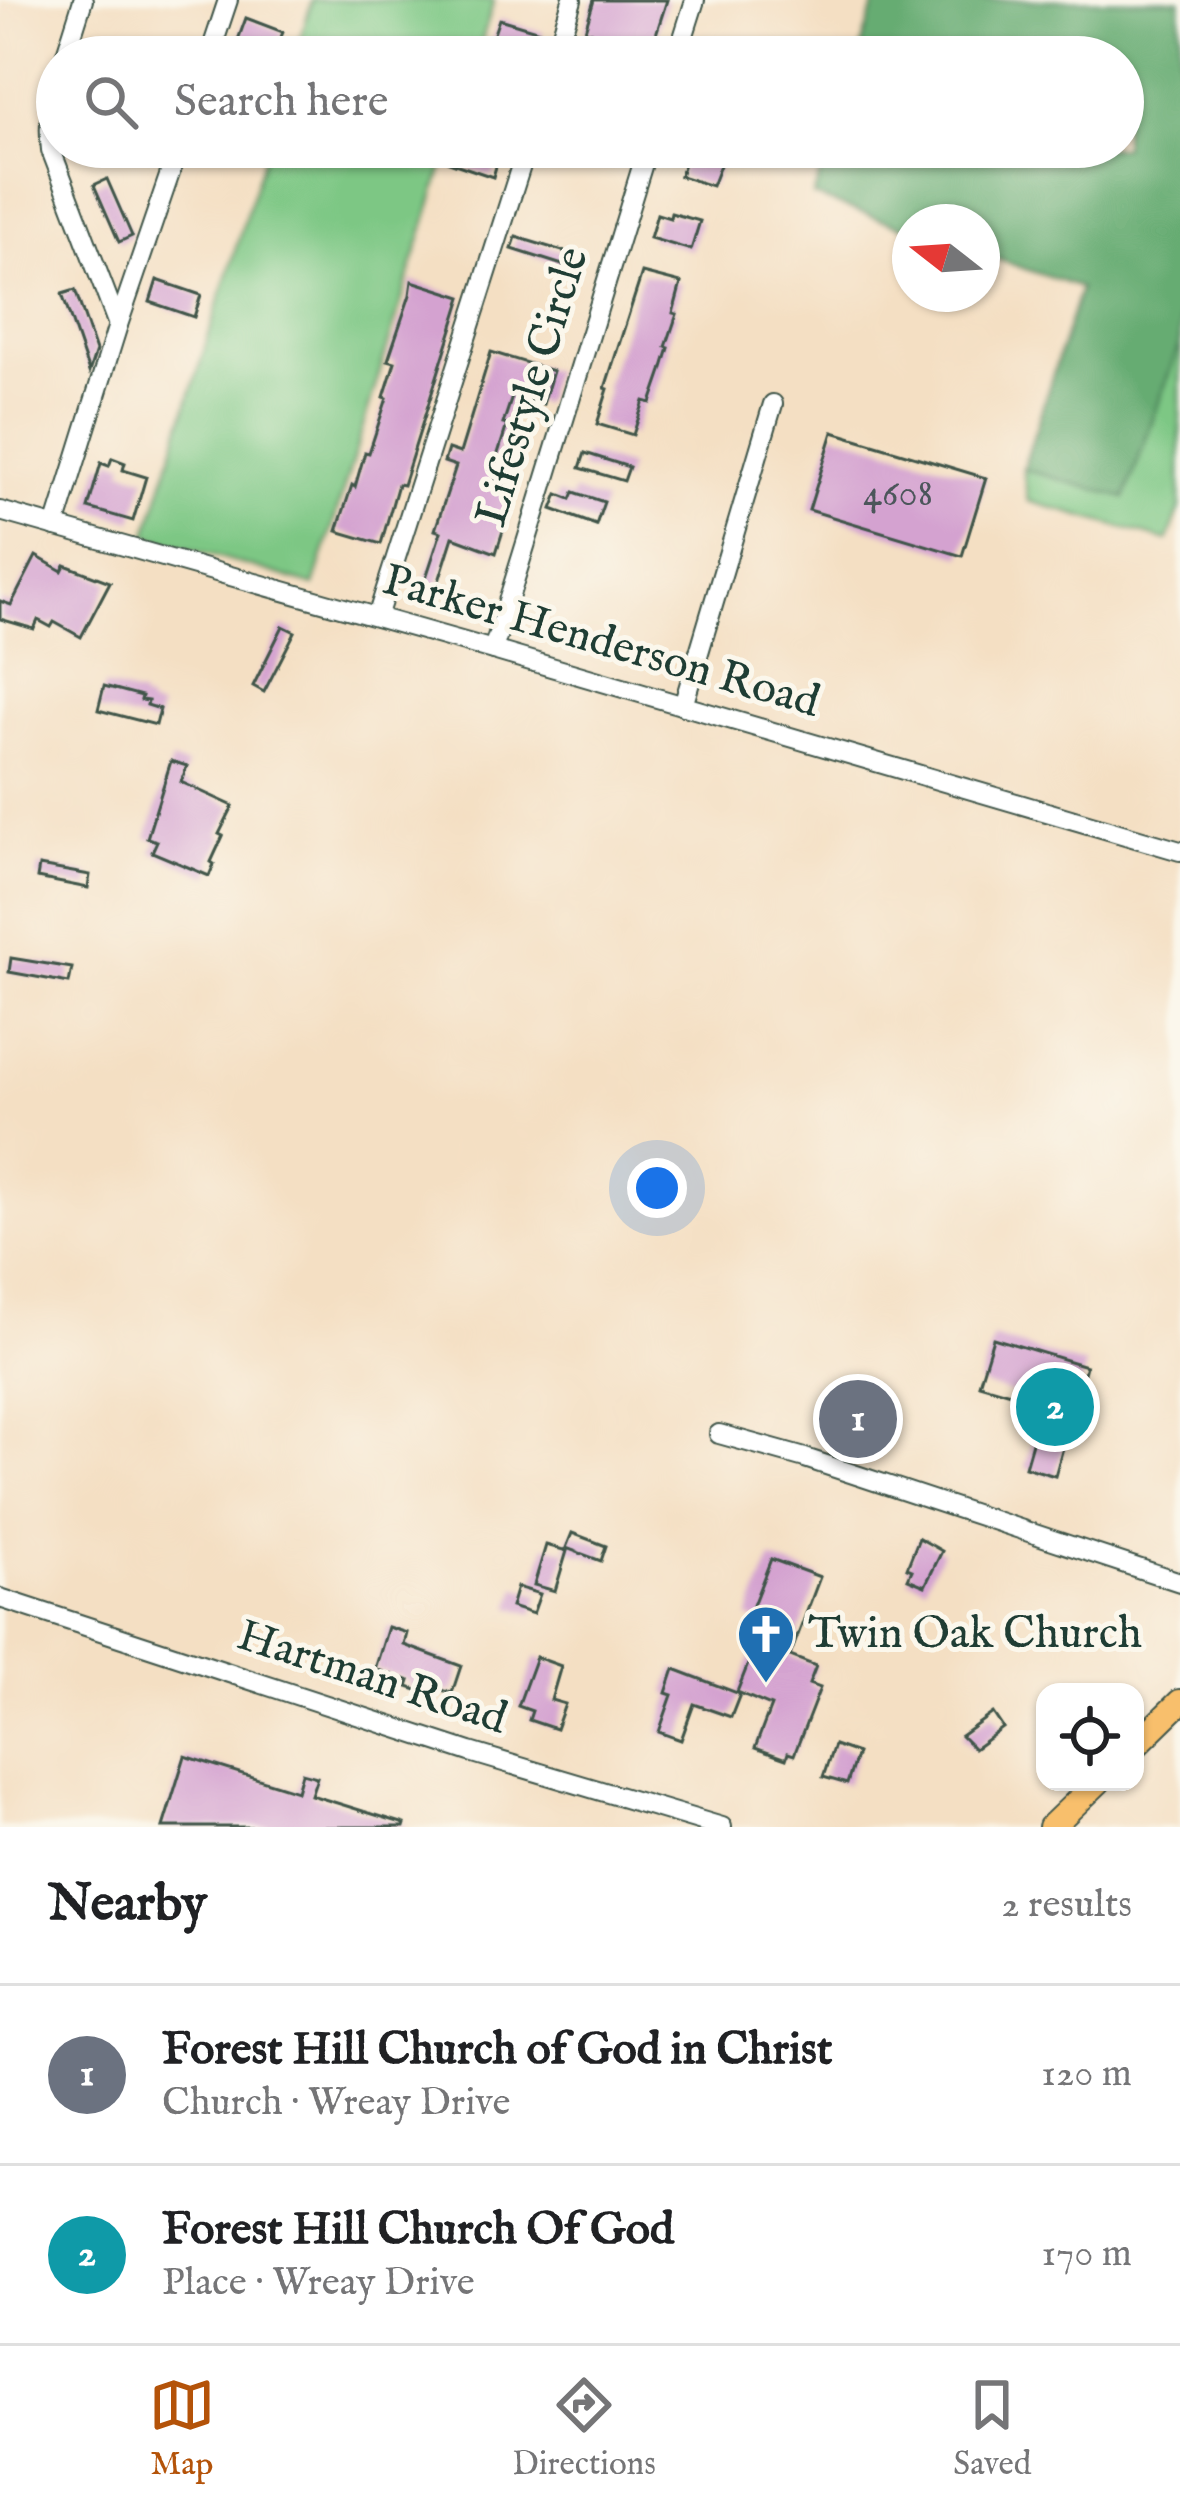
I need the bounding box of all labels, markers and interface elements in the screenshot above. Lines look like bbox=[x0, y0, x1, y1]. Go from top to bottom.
search box bbox=[36, 36, 1144, 168]
icon: search bbox=[78, 69, 144, 135]
text: Search here bbox=[174, 74, 388, 131]
north arrow bbox=[892, 204, 1000, 312]
street label: Lifestyle Circle bbox=[463, 240, 603, 534]
house number: 4608 bbox=[863, 470, 933, 519]
street label: Parker Henderson Road bbox=[376, 552, 827, 732]
your location bbox=[627, 1158, 687, 1218]
pin: 2 bbox=[1016, 1362, 1094, 1452]
pin: 1 bbox=[819, 1374, 897, 1464]
church icon: Twin Oak Church bbox=[735, 1603, 797, 1685]
place label: Twin Oak Church bbox=[808, 1606, 1142, 1663]
street label: Hartman Road bbox=[230, 1608, 515, 1749]
map controls bbox=[1036, 1683, 1144, 1791]
button: locate bbox=[1036, 1683, 1144, 1791]
text: Nearby bbox=[48, 1873, 207, 1938]
text: 2 results bbox=[1001, 1881, 1132, 1930]
text: Forest Hill Church of God in Christ bbox=[162, 2022, 832, 2079]
text: 1 bbox=[80, 2050, 94, 2099]
text: 120 m bbox=[1041, 2050, 1132, 2099]
text: Church · Wreay Drive bbox=[162, 2079, 510, 2128]
text: Forest Hill Church Of God bbox=[162, 2202, 674, 2259]
text: 2 bbox=[78, 2230, 96, 2279]
text: 170 m bbox=[1041, 2230, 1132, 2279]
text: Place · Wreay Drive bbox=[162, 2259, 475, 2308]
tab: Map bbox=[149, 2372, 215, 2486]
tab: Directions bbox=[512, 2372, 656, 2486]
tab: Saved bbox=[953, 2372, 1031, 2486]

